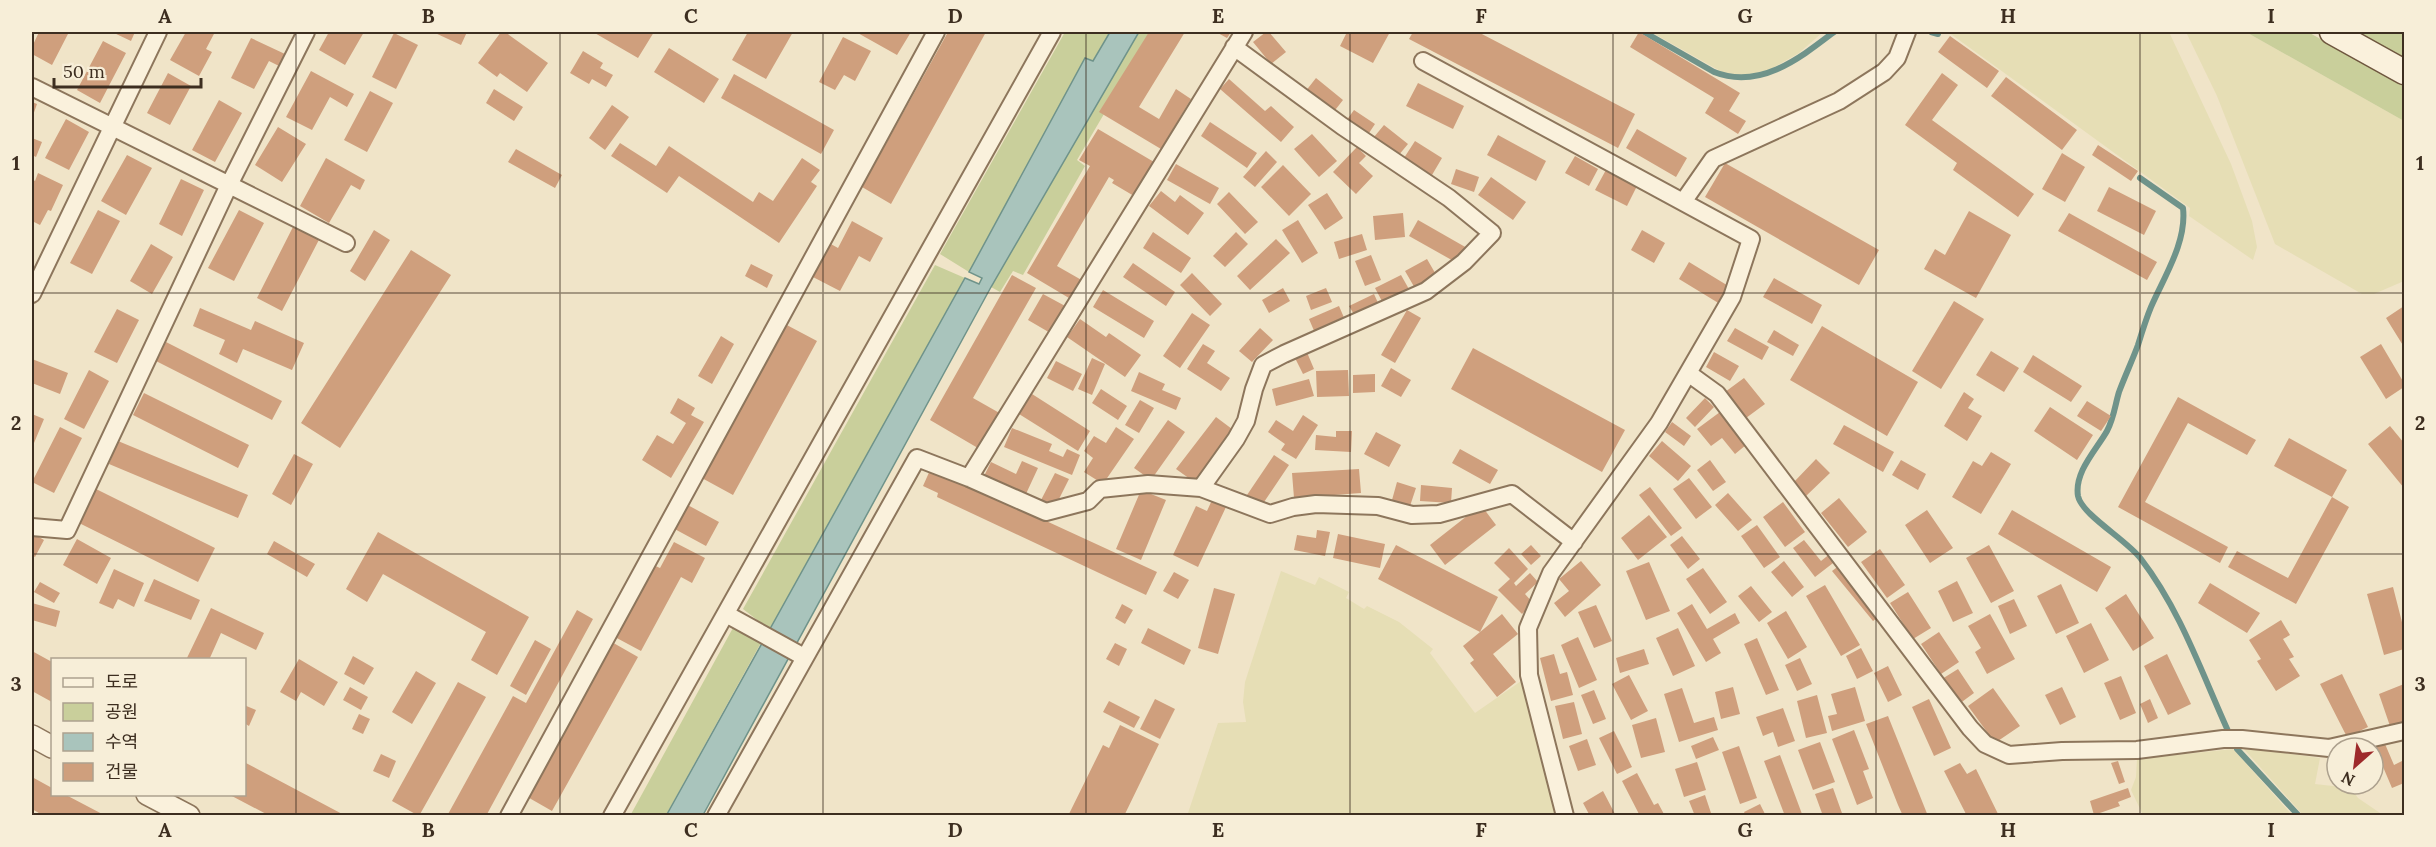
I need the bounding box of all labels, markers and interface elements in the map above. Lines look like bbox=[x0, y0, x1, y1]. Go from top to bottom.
text: A bbox=[158, 3, 172, 28]
text: B bbox=[421, 3, 435, 28]
text: C bbox=[684, 3, 698, 28]
text: D bbox=[947, 3, 963, 28]
text: E bbox=[1212, 3, 1224, 28]
text: F bbox=[1475, 3, 1487, 28]
text: G bbox=[1737, 3, 1753, 28]
text: H bbox=[2000, 3, 2016, 28]
text: I bbox=[2267, 3, 2275, 28]
scale bar bbox=[54, 51, 201, 89]
text: 50 m bbox=[63, 60, 105, 83]
text: 1 bbox=[12, 150, 20, 175]
text: 1 bbox=[2416, 150, 2424, 175]
text: 2 bbox=[11, 410, 21, 435]
text: 2 bbox=[2415, 410, 2425, 435]
legend bbox=[51, 658, 246, 796]
text: 도로 bbox=[105, 670, 138, 693]
text: 3 bbox=[10, 671, 22, 696]
text: 3 bbox=[2414, 671, 2426, 696]
text: 공원 bbox=[105, 700, 138, 723]
text: 수역 bbox=[105, 730, 138, 753]
north arrow bbox=[2325, 736, 2385, 796]
text: 건물 bbox=[105, 760, 138, 783]
text: N bbox=[2338, 768, 2358, 791]
text: A bbox=[158, 817, 172, 842]
text: B bbox=[421, 817, 435, 842]
text: C bbox=[684, 817, 698, 842]
text: D bbox=[947, 817, 963, 842]
text: E bbox=[1212, 817, 1224, 842]
text: F bbox=[1475, 817, 1487, 842]
text: G bbox=[1737, 817, 1753, 842]
text: H bbox=[2000, 817, 2016, 842]
text: I bbox=[2267, 817, 2275, 842]

